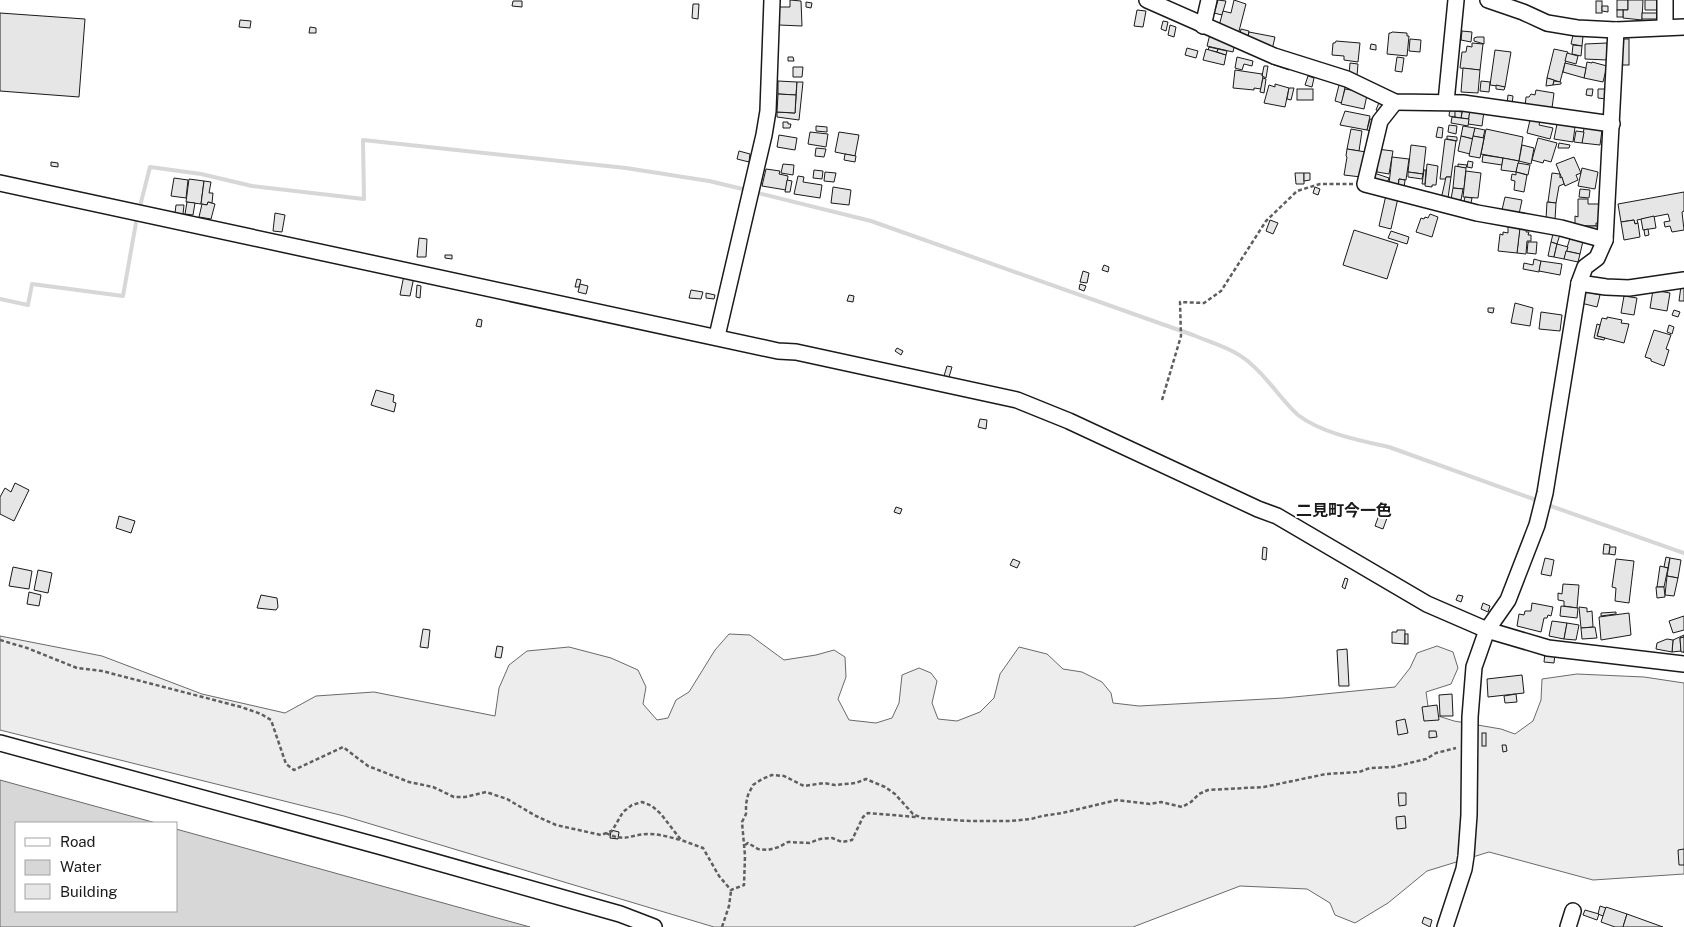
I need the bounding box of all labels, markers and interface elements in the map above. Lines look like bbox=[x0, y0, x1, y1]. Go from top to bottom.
district label: 二見町今一色 bbox=[1296, 501, 1392, 520]
legend bbox=[15, 822, 178, 912]
text: Road bbox=[60, 833, 96, 850]
text: Water bbox=[60, 858, 102, 875]
text: Building bbox=[60, 883, 118, 900]

